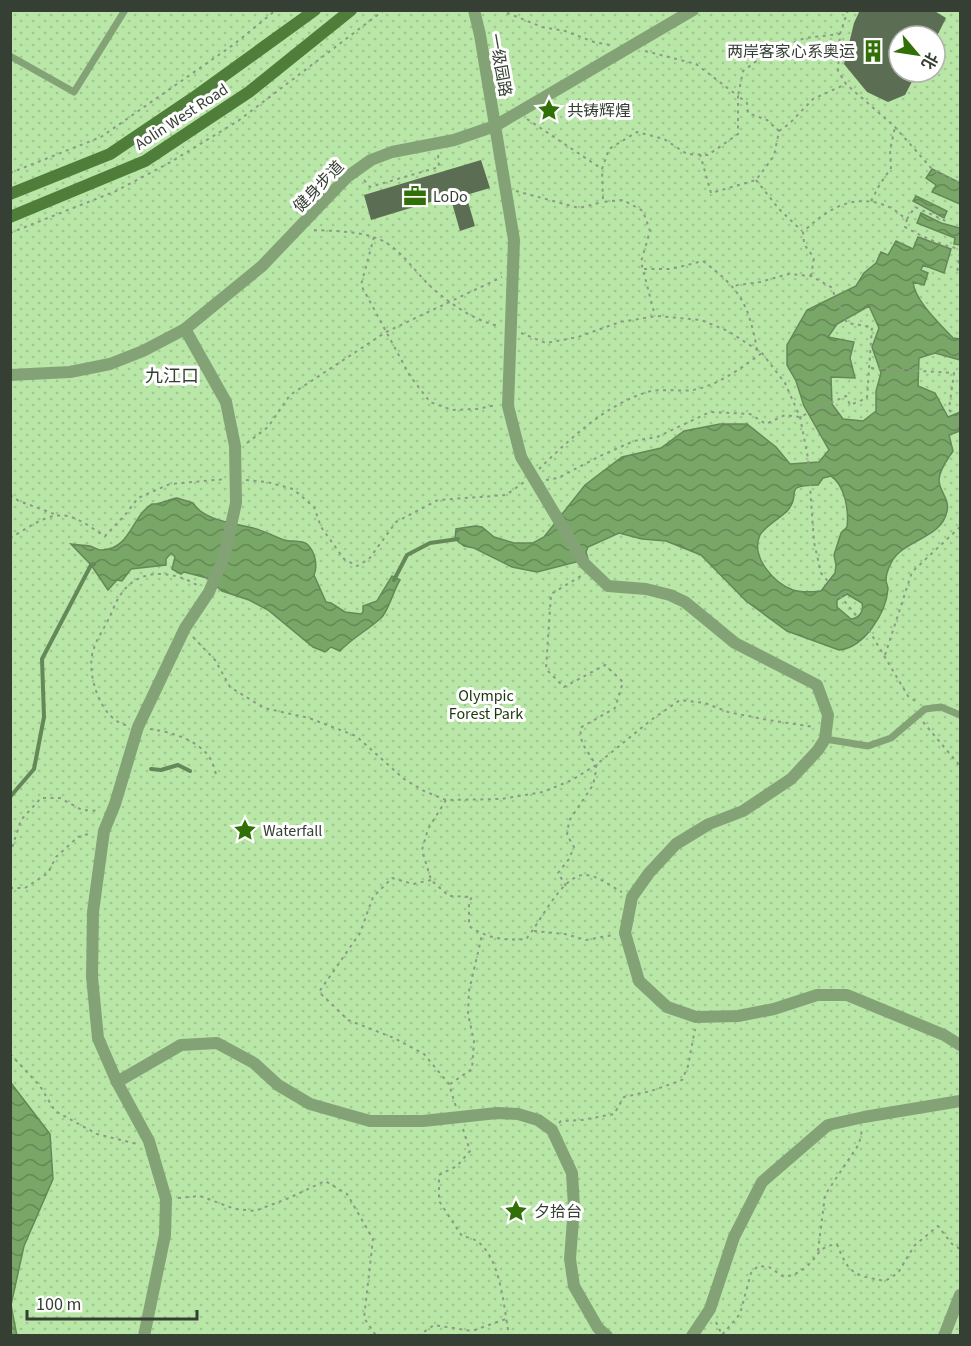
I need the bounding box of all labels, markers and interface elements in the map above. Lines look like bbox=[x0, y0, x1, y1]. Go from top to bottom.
north arrow bbox=[887, 24, 947, 84]
street label: 一级园路 bbox=[484, 32, 516, 99]
building icon: 两岸客家心系奥运 bbox=[860, 38, 886, 64]
place label: 两岸客家心系奥运 bbox=[727, 41, 855, 63]
text: 北 bbox=[916, 48, 943, 73]
street label: Aolin West Road bbox=[131, 78, 232, 155]
place icon: 共铸辉煌 bbox=[536, 97, 562, 123]
place label: 共铸辉煌 bbox=[567, 100, 631, 122]
street label: 健身步道 bbox=[289, 156, 349, 217]
office icon: LoDo bbox=[402, 183, 428, 209]
place label: LoDo bbox=[433, 186, 468, 208]
district label: 九江口 bbox=[145, 364, 199, 389]
park label: Olympic Forest Park bbox=[449, 685, 523, 725]
place icon: Waterfall bbox=[232, 817, 258, 843]
place label: Waterfall bbox=[263, 820, 322, 842]
place icon: 夕拾台 bbox=[503, 1198, 529, 1224]
place label: 夕拾台 bbox=[534, 1201, 582, 1223]
scale bar bbox=[27, 1283, 196, 1321]
text: 100 m bbox=[36, 1292, 81, 1317]

